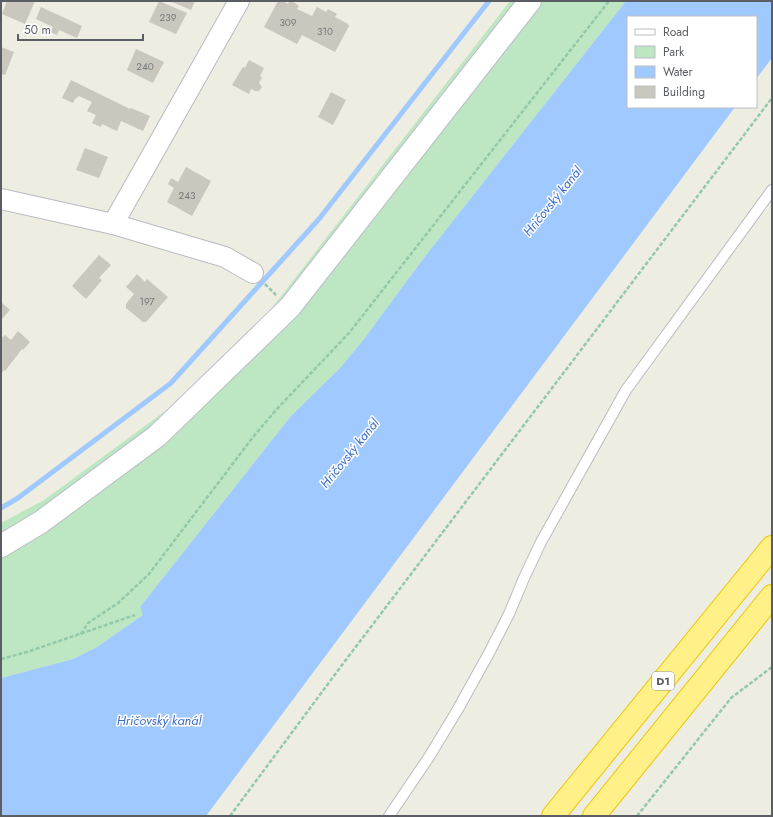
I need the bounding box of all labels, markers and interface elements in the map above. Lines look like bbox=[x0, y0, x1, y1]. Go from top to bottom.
house number: 239 bbox=[160, 10, 177, 25]
house number: 309 bbox=[279, 15, 297, 30]
scale bar bbox=[18, 16, 143, 42]
legend bbox=[627, 16, 757, 108]
text: 50 m bbox=[24, 21, 51, 39]
text: Road bbox=[663, 23, 689, 41]
house number: 310 bbox=[317, 24, 333, 39]
text: Park bbox=[663, 43, 685, 61]
house number: 240 bbox=[136, 59, 154, 74]
text: Water bbox=[663, 63, 694, 81]
text: Building bbox=[663, 83, 705, 101]
water label: Hričovský kanál bbox=[518, 162, 587, 240]
house number: 243 bbox=[179, 188, 196, 203]
house number: 197 bbox=[139, 294, 155, 309]
water label: Hričovský kanál bbox=[315, 414, 384, 492]
road number: D1 bbox=[652, 672, 674, 690]
water label: Hričovský kanál bbox=[117, 711, 202, 730]

